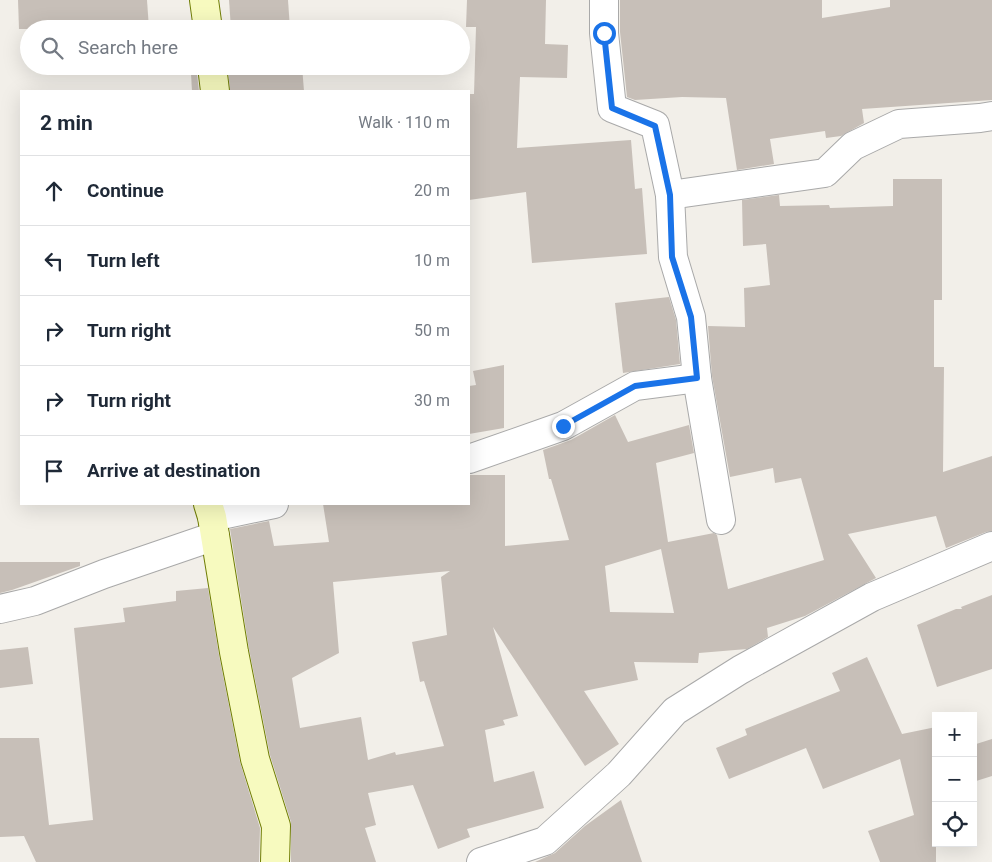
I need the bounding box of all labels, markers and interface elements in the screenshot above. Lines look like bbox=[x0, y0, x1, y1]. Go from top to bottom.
search box bbox=[20, 20, 470, 75]
route start bbox=[593, 22, 616, 45]
icon: search bbox=[38, 34, 66, 62]
text: Search here bbox=[78, 36, 178, 59]
text: 2 min bbox=[40, 111, 93, 135]
text: Walk · 110 m bbox=[358, 113, 450, 132]
icon: ahead bbox=[40, 177, 68, 205]
text: Continue bbox=[87, 179, 164, 202]
text: 20 m bbox=[414, 181, 450, 200]
icon: left bbox=[40, 247, 68, 275]
text: Turn left bbox=[87, 249, 160, 272]
text: 10 m bbox=[414, 251, 450, 270]
icon: right bbox=[40, 317, 68, 345]
text: Turn right bbox=[87, 319, 171, 342]
text: 50 m bbox=[414, 321, 450, 340]
icon: right bbox=[40, 387, 68, 415]
text: Turn right bbox=[87, 389, 171, 412]
text: 30 m bbox=[414, 391, 450, 410]
route end bbox=[552, 415, 575, 438]
icon: arrive bbox=[40, 457, 68, 485]
text: Arrive at destination bbox=[87, 459, 260, 482]
map controls bbox=[932, 712, 977, 847]
button: + bbox=[932, 712, 977, 757]
button: − bbox=[932, 757, 977, 802]
button: locate bbox=[932, 802, 977, 847]

